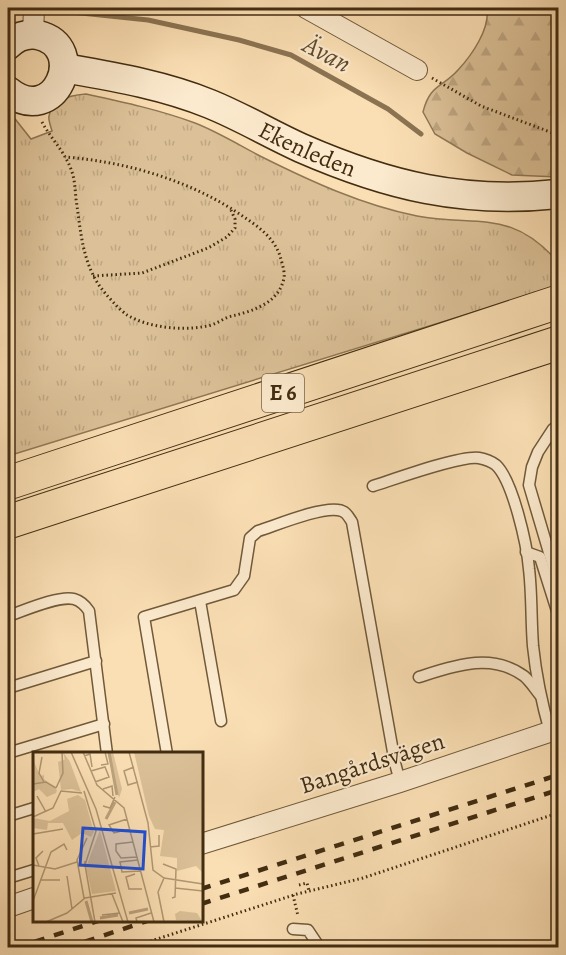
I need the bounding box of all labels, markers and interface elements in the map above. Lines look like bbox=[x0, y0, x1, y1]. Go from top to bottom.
water label: Ävan bbox=[295, 26, 357, 81]
street label: Ekenleden bbox=[253, 114, 360, 184]
road number: E 6 bbox=[262, 374, 304, 412]
street label: Bangårdsvägen bbox=[296, 725, 448, 801]
inset map bbox=[33, 752, 202, 922]

